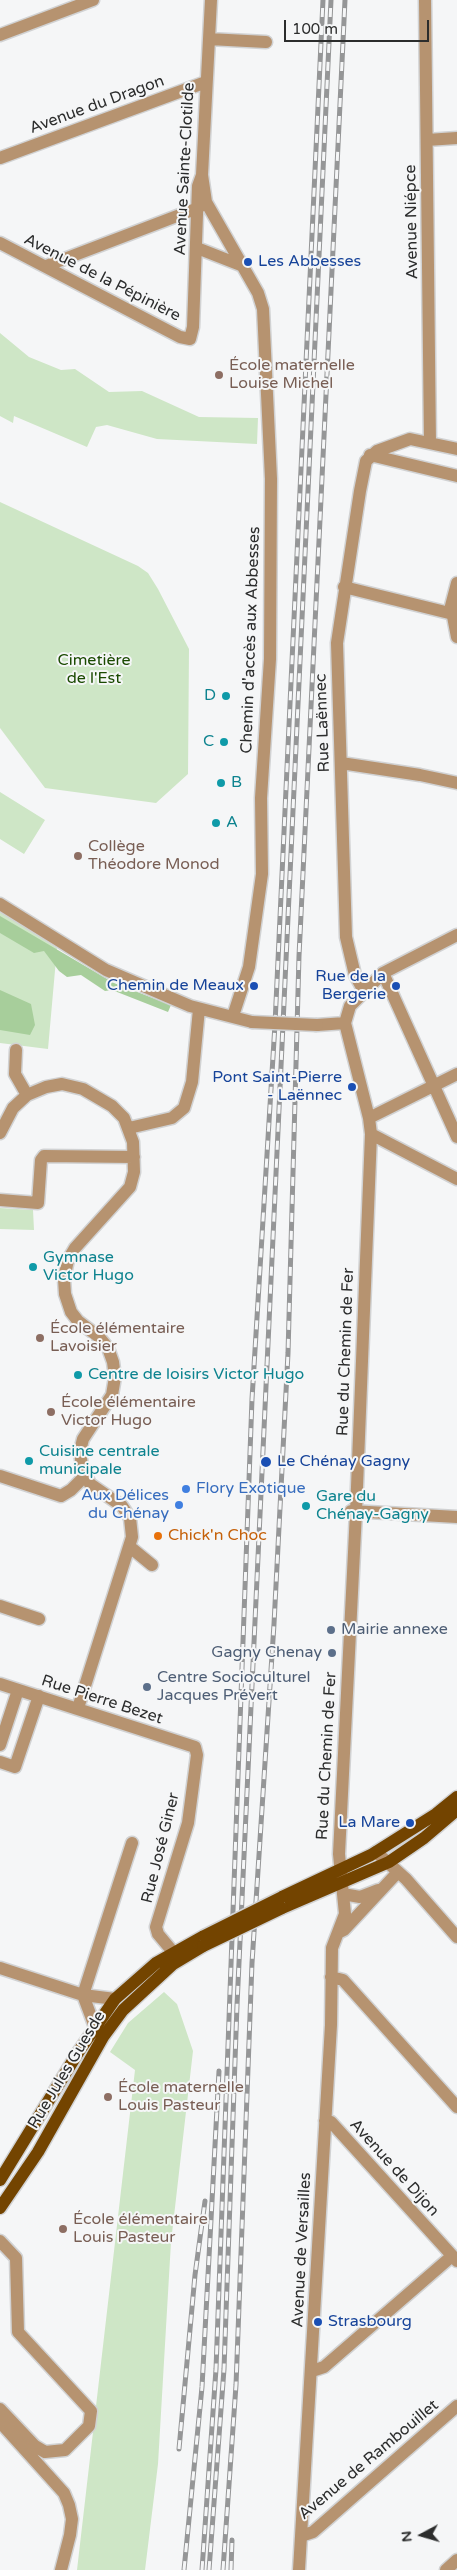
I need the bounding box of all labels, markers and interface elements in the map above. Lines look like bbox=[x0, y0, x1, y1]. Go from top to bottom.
scale bar bbox=[287, 10, 432, 42]
text: 100 m bbox=[292, 20, 338, 38]
street label: Avenue du Dragon bbox=[27, 72, 167, 138]
street label: Avenue Sainte-Clotilde bbox=[171, 82, 199, 256]
street label: Avenue Niépce bbox=[401, 164, 423, 280]
street label: Avenue de la Pépinière bbox=[20, 230, 184, 326]
place label: Les Abbesses bbox=[258, 252, 361, 272]
marker: Les Abbesses bbox=[242, 256, 254, 268]
place label: École maternelle Louise Michel bbox=[229, 356, 355, 394]
marker: École maternelle Louise Michel bbox=[213, 369, 225, 381]
street label: Chemin d'accès aux Abbesses bbox=[237, 526, 265, 754]
park label: Cimetière de l'Est bbox=[58, 651, 130, 689]
street label: Rue Laënnec bbox=[312, 673, 334, 773]
place label: D bbox=[204, 686, 216, 706]
marker: D bbox=[220, 690, 232, 702]
place label: C bbox=[203, 732, 214, 752]
marker: C bbox=[218, 736, 230, 748]
place label: B bbox=[231, 773, 242, 793]
marker: B bbox=[215, 777, 227, 789]
place label: A bbox=[226, 813, 238, 833]
marker: A bbox=[210, 817, 222, 829]
place label: Collège Théodore Monod bbox=[88, 837, 220, 875]
marker: Collège Théodore Monod bbox=[72, 850, 84, 862]
place label: Rue de la Bergerie bbox=[315, 967, 386, 1005]
place label: Chemin de Meaux bbox=[107, 976, 244, 996]
marker: Chemin de Meaux bbox=[248, 980, 260, 992]
marker: Rue de la Bergerie bbox=[390, 980, 402, 992]
place label: Pont Saint-Pierre - Laënnec bbox=[212, 1068, 342, 1106]
marker: Pont Saint-Pierre - Laënnec bbox=[346, 1081, 358, 1093]
place label: Gymnase Victor Hugo bbox=[43, 1248, 134, 1286]
marker: Gymnase Victor Hugo bbox=[27, 1261, 39, 1273]
street label: Rue du Chemin de Fer bbox=[333, 1268, 359, 1436]
place label: École élémentaire Lavoisier bbox=[50, 1319, 185, 1357]
marker: École élémentaire Lavoisier bbox=[34, 1332, 46, 1344]
place label: Centre de loisirs Victor Hugo bbox=[88, 1365, 304, 1385]
marker: Centre de loisirs Victor Hugo bbox=[72, 1369, 84, 1381]
place label: École élémentaire Victor Hugo bbox=[61, 1393, 196, 1431]
marker: École élémentaire Victor Hugo bbox=[45, 1406, 57, 1418]
place label: Cuisine centrale municipale bbox=[39, 1442, 160, 1480]
place label: Le Chénay Gagny bbox=[277, 1452, 410, 1472]
marker: Cuisine centrale municipale bbox=[23, 1455, 35, 1467]
marker: Le Chénay Gagny bbox=[259, 1455, 273, 1469]
place label: Flory Exotique bbox=[196, 1479, 306, 1499]
marker: Flory Exotique bbox=[180, 1483, 192, 1495]
place label: Aux Délices du Chénay bbox=[81, 1486, 169, 1524]
place label: Gare du Chénay-Gagny bbox=[316, 1487, 429, 1525]
marker: Aux Délices du Chénay bbox=[173, 1499, 185, 1511]
marker: Gare du Chénay-Gagny bbox=[300, 1500, 312, 1512]
place label: Chick'n Choc bbox=[168, 1526, 267, 1546]
marker: Chick'n Choc bbox=[152, 1530, 164, 1542]
place label: Mairie annexe bbox=[341, 1620, 448, 1640]
marker: Mairie annexe bbox=[325, 1624, 337, 1636]
place label: Gagny Chenay bbox=[211, 1643, 322, 1663]
marker: Gagny Chenay bbox=[326, 1647, 338, 1659]
place label: Centre Socioculturel Jacques Prévert bbox=[157, 1668, 311, 1706]
street label: Rue Pierre Bezet bbox=[39, 1671, 165, 1729]
street label: Rue du Chemin de Fer bbox=[313, 1671, 341, 1841]
marker: Centre Socioculturel Jacques Prévert bbox=[141, 1681, 153, 1693]
street label: Rue José Giner bbox=[138, 1791, 184, 1905]
place label: La Mare bbox=[338, 1813, 400, 1833]
marker: La Mare bbox=[404, 1817, 416, 1829]
street label: Rue Jules Guesde bbox=[24, 2008, 110, 2132]
place label: École maternelle Louis Pasteur bbox=[118, 2078, 244, 2116]
marker: École maternelle Louis Pasteur bbox=[102, 2091, 114, 2103]
street label: Avenue de Dijon bbox=[345, 2115, 443, 2221]
street label: Avenue de Versailles bbox=[288, 2172, 316, 2328]
place label: École élémentaire Louis Pasteur bbox=[73, 2210, 208, 2248]
marker: École élémentaire Louis Pasteur bbox=[57, 2223, 69, 2235]
place label: Strasbourg bbox=[328, 2312, 412, 2332]
marker: Strasbourg bbox=[312, 2316, 324, 2328]
street label: Avenue de Rambouillet bbox=[295, 2396, 443, 2524]
north arrow bbox=[397, 2510, 447, 2560]
text: N bbox=[398, 2530, 416, 2543]

